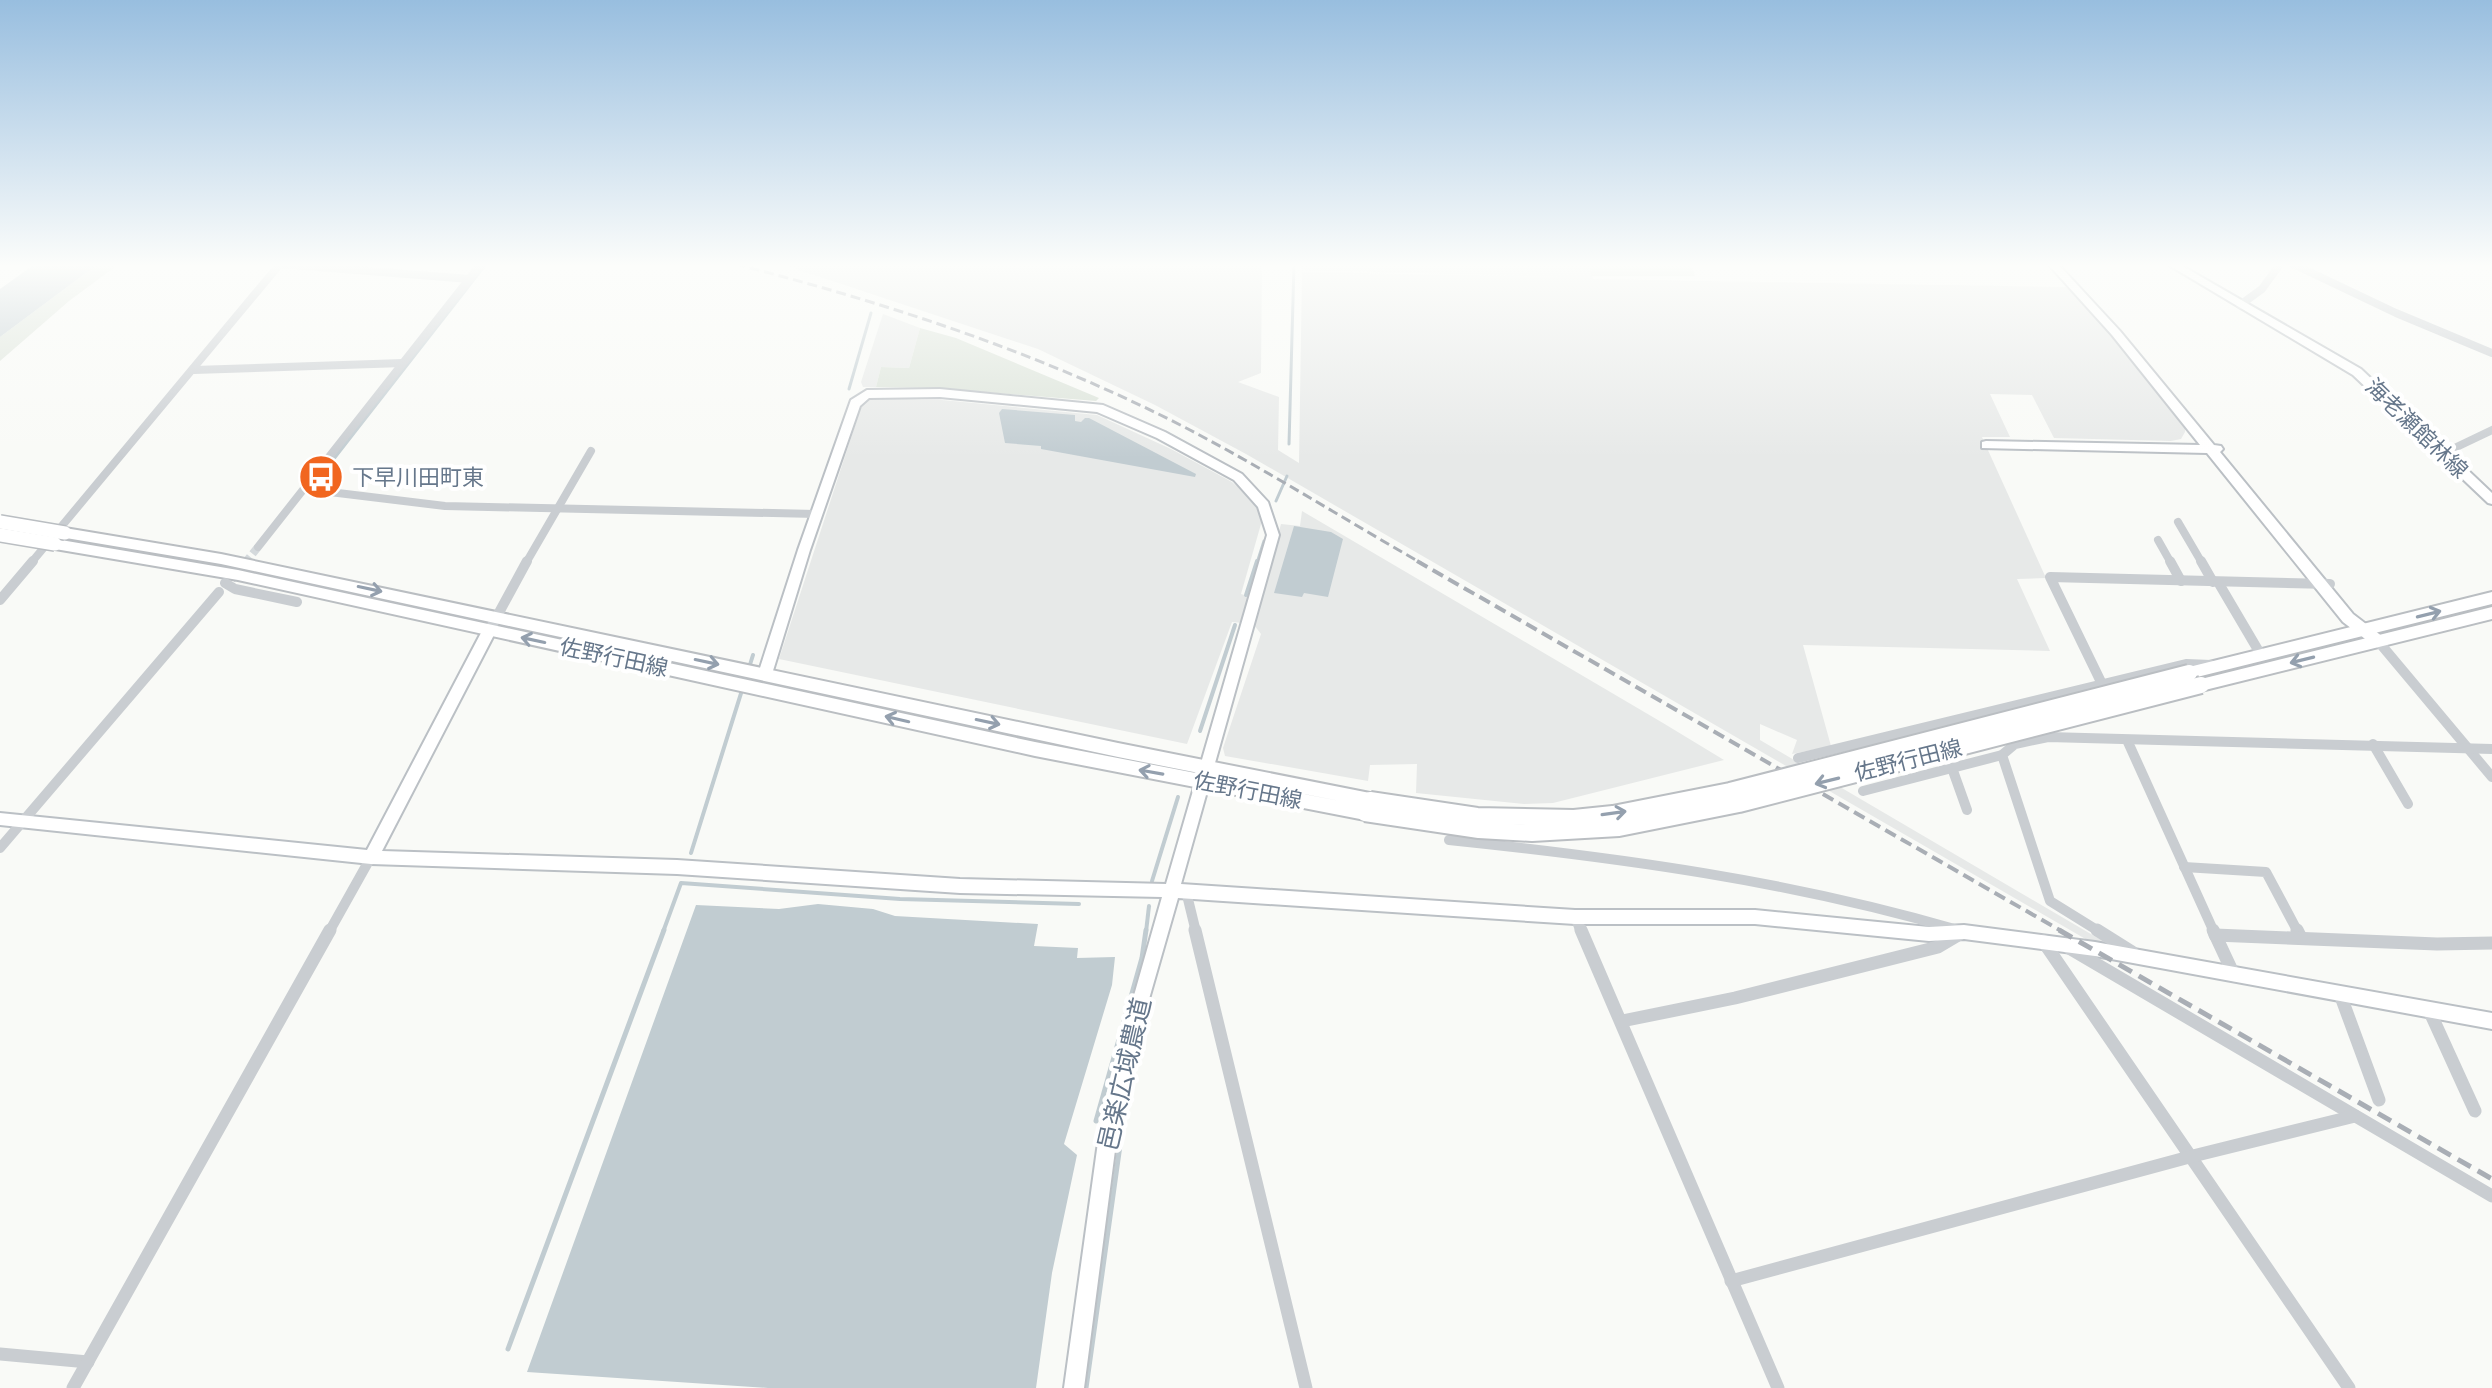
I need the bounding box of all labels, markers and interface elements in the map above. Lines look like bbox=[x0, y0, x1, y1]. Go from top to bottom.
street label: 海老瀬館林線 bbox=[2360, 372, 2474, 484]
bus stop icon: 下早川田町東 bbox=[297, 453, 345, 501]
place label: 下早川田町東 bbox=[352, 463, 484, 491]
one-way arrow bbox=[357, 583, 383, 598]
one-way arrow bbox=[2415, 605, 2441, 620]
one-way arrow bbox=[521, 632, 546, 647]
street label: 佐野行田線 bbox=[557, 632, 671, 682]
one-way arrow bbox=[2290, 653, 2316, 668]
one-way arrow bbox=[693, 655, 719, 670]
one-way arrow bbox=[884, 711, 910, 726]
one-way arrow bbox=[975, 715, 1001, 730]
street label: 佐野行田線 bbox=[1851, 733, 1965, 787]
one-way arrow bbox=[1139, 764, 1164, 779]
street label: 佐野行田線 bbox=[1191, 766, 1305, 814]
one-way arrow bbox=[1815, 774, 1841, 789]
one-way arrow bbox=[1601, 805, 1626, 820]
street label: 邑楽広域農道 bbox=[1090, 994, 1158, 1154]

